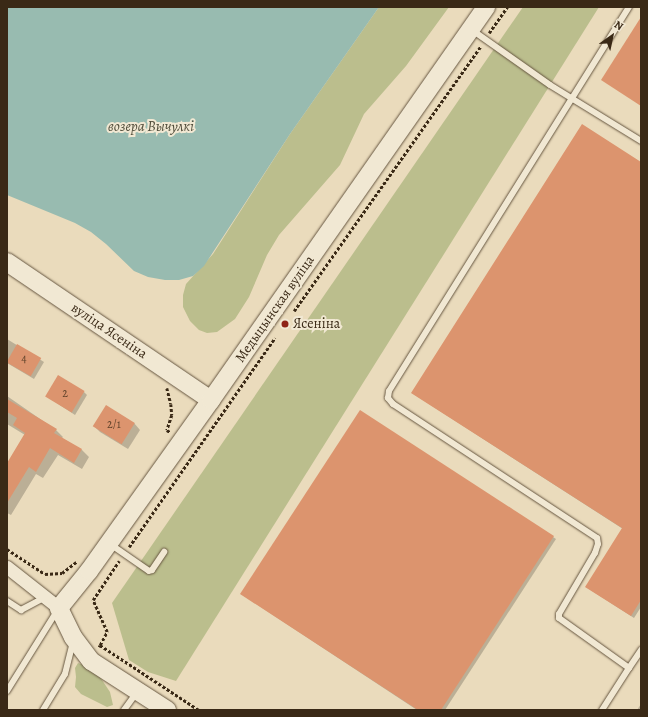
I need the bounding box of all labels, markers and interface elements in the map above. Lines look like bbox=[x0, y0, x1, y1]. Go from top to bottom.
north arrow bbox=[592, 16, 632, 56]
text: N bbox=[611, 17, 626, 34]
water label: возера Вычулкі bbox=[108, 118, 194, 136]
street label: Медыцынская вуліца bbox=[232, 252, 318, 366]
street label: вуліца Ясеніна bbox=[68, 299, 150, 363]
place label: Ясеніна bbox=[293, 316, 340, 332]
marker: Ясеніна bbox=[280, 319, 290, 329]
house number: 4 bbox=[21, 352, 27, 366]
house number: 2 bbox=[62, 387, 68, 401]
house number: 2/1 bbox=[107, 418, 121, 432]

